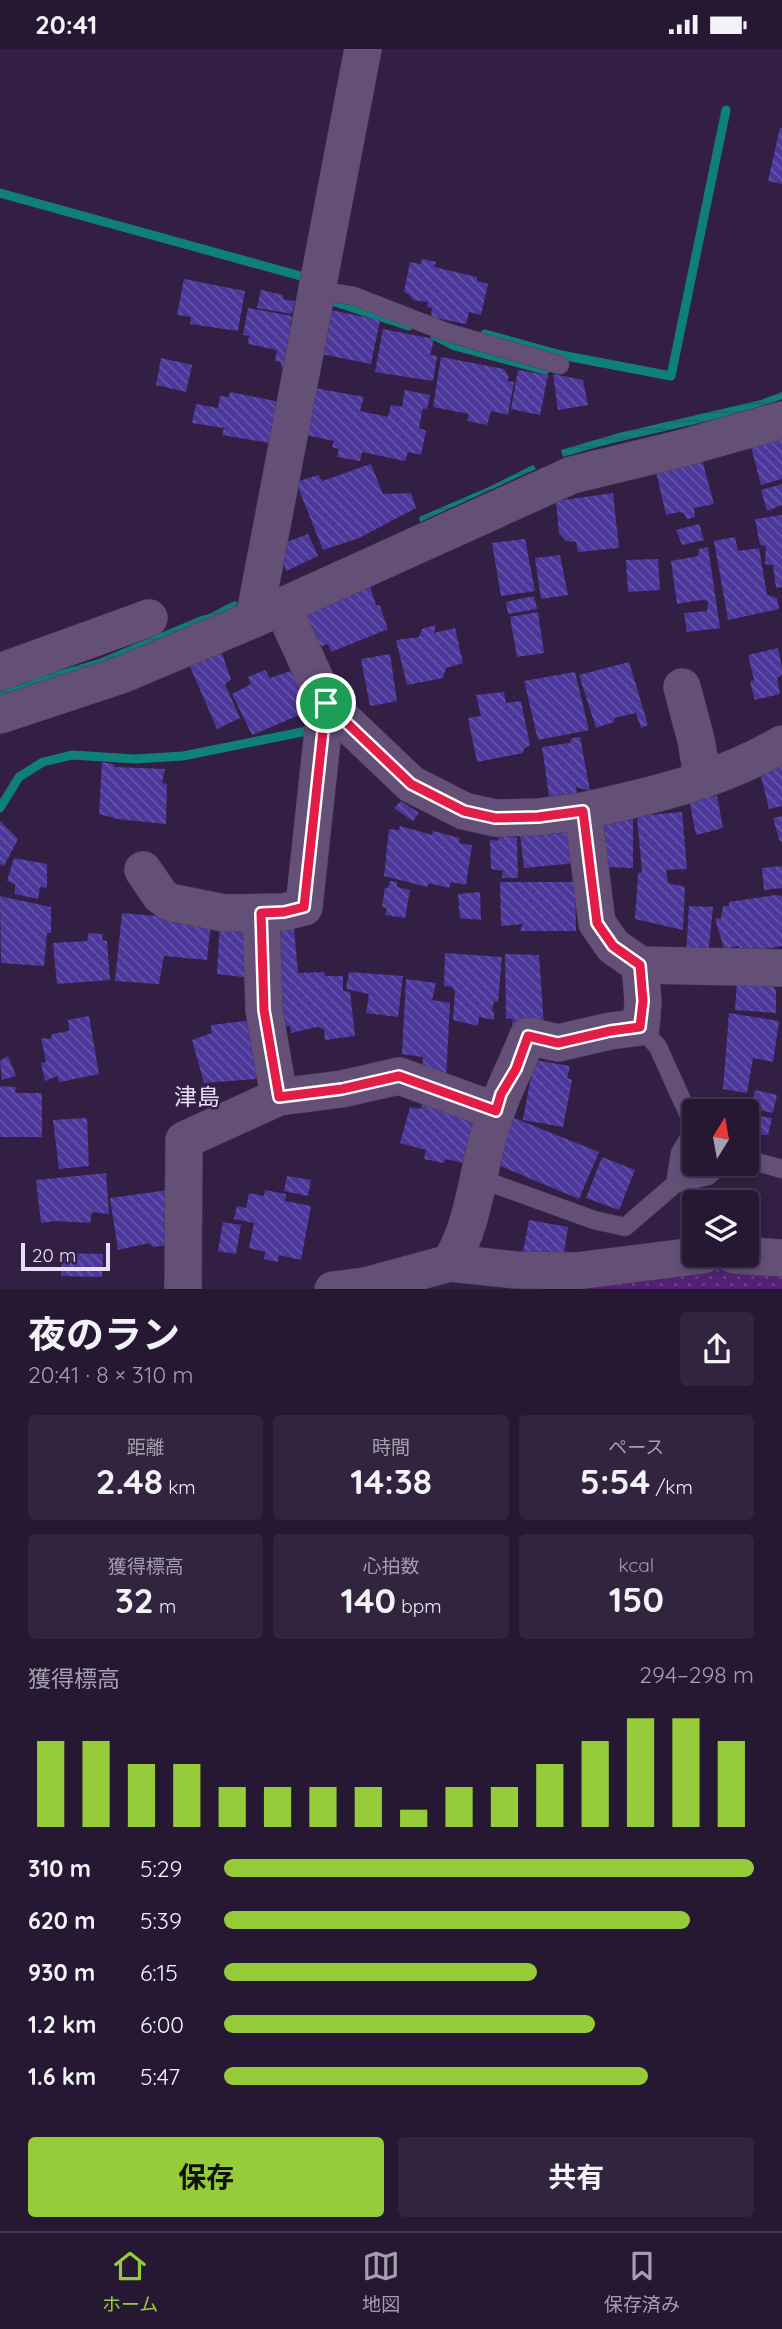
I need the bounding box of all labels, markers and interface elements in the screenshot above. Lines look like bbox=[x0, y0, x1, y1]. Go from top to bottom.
text: 20:41 bbox=[35, 8, 97, 41]
pin bbox=[296, 673, 356, 733]
icon: arrive bbox=[307, 684, 345, 722]
district label: 津島 bbox=[174, 1082, 220, 1111]
north arrow bbox=[682, 1099, 760, 1176]
map controls bbox=[682, 1099, 759, 1267]
button: layers bbox=[682, 1190, 759, 1267]
scale bar bbox=[21, 1241, 110, 1272]
text: 20 m bbox=[32, 1243, 76, 1267]
text: 夜のラン bbox=[28, 1310, 180, 1358]
button: share bbox=[680, 1312, 754, 1386]
text: 20:41 · 8 × 310 m bbox=[28, 1360, 193, 1389]
text: 距離 bbox=[127, 1435, 165, 1459]
text: 時間 bbox=[372, 1435, 410, 1459]
text: ペース bbox=[608, 1435, 664, 1459]
text: 2.48 bbox=[96, 1459, 163, 1503]
text: 14:38 bbox=[350, 1459, 432, 1503]
text: 5:54 bbox=[580, 1459, 650, 1503]
text: km bbox=[163, 1475, 196, 1499]
text: /km bbox=[650, 1475, 693, 1499]
text: kcal bbox=[619, 1553, 654, 1577]
text: 獲得標高 bbox=[108, 1554, 184, 1578]
text: 心拍数 bbox=[362, 1554, 420, 1578]
text: 150 bbox=[609, 1577, 664, 1621]
text: 32 bbox=[115, 1578, 154, 1622]
text: 140 bbox=[340, 1578, 396, 1622]
text: m bbox=[154, 1594, 176, 1618]
text: bpm bbox=[396, 1594, 442, 1618]
text: 294–298 m bbox=[639, 1660, 754, 1689]
text: 獲得標高 bbox=[28, 1664, 120, 1693]
text: 310 m bbox=[28, 1854, 91, 1883]
text: 5:29 bbox=[140, 1854, 182, 1883]
text: 620 m bbox=[28, 1906, 96, 1935]
text: 5:39 bbox=[140, 1906, 182, 1935]
text: 930 m bbox=[28, 1958, 95, 1987]
text: 6:15 bbox=[140, 1958, 178, 1987]
text: 1.2 km bbox=[28, 2010, 97, 2039]
text: 6:00 bbox=[140, 2010, 184, 2039]
text: 1.6 km bbox=[28, 2062, 96, 2091]
text: 5:47 bbox=[140, 2062, 180, 2091]
button: 保存 bbox=[28, 2137, 384, 2217]
button: 共有 bbox=[398, 2137, 754, 2217]
tab: ホーム bbox=[102, 2247, 158, 2316]
tab: 地図 bbox=[362, 2247, 400, 2316]
tab: 保存済み bbox=[604, 2247, 680, 2316]

